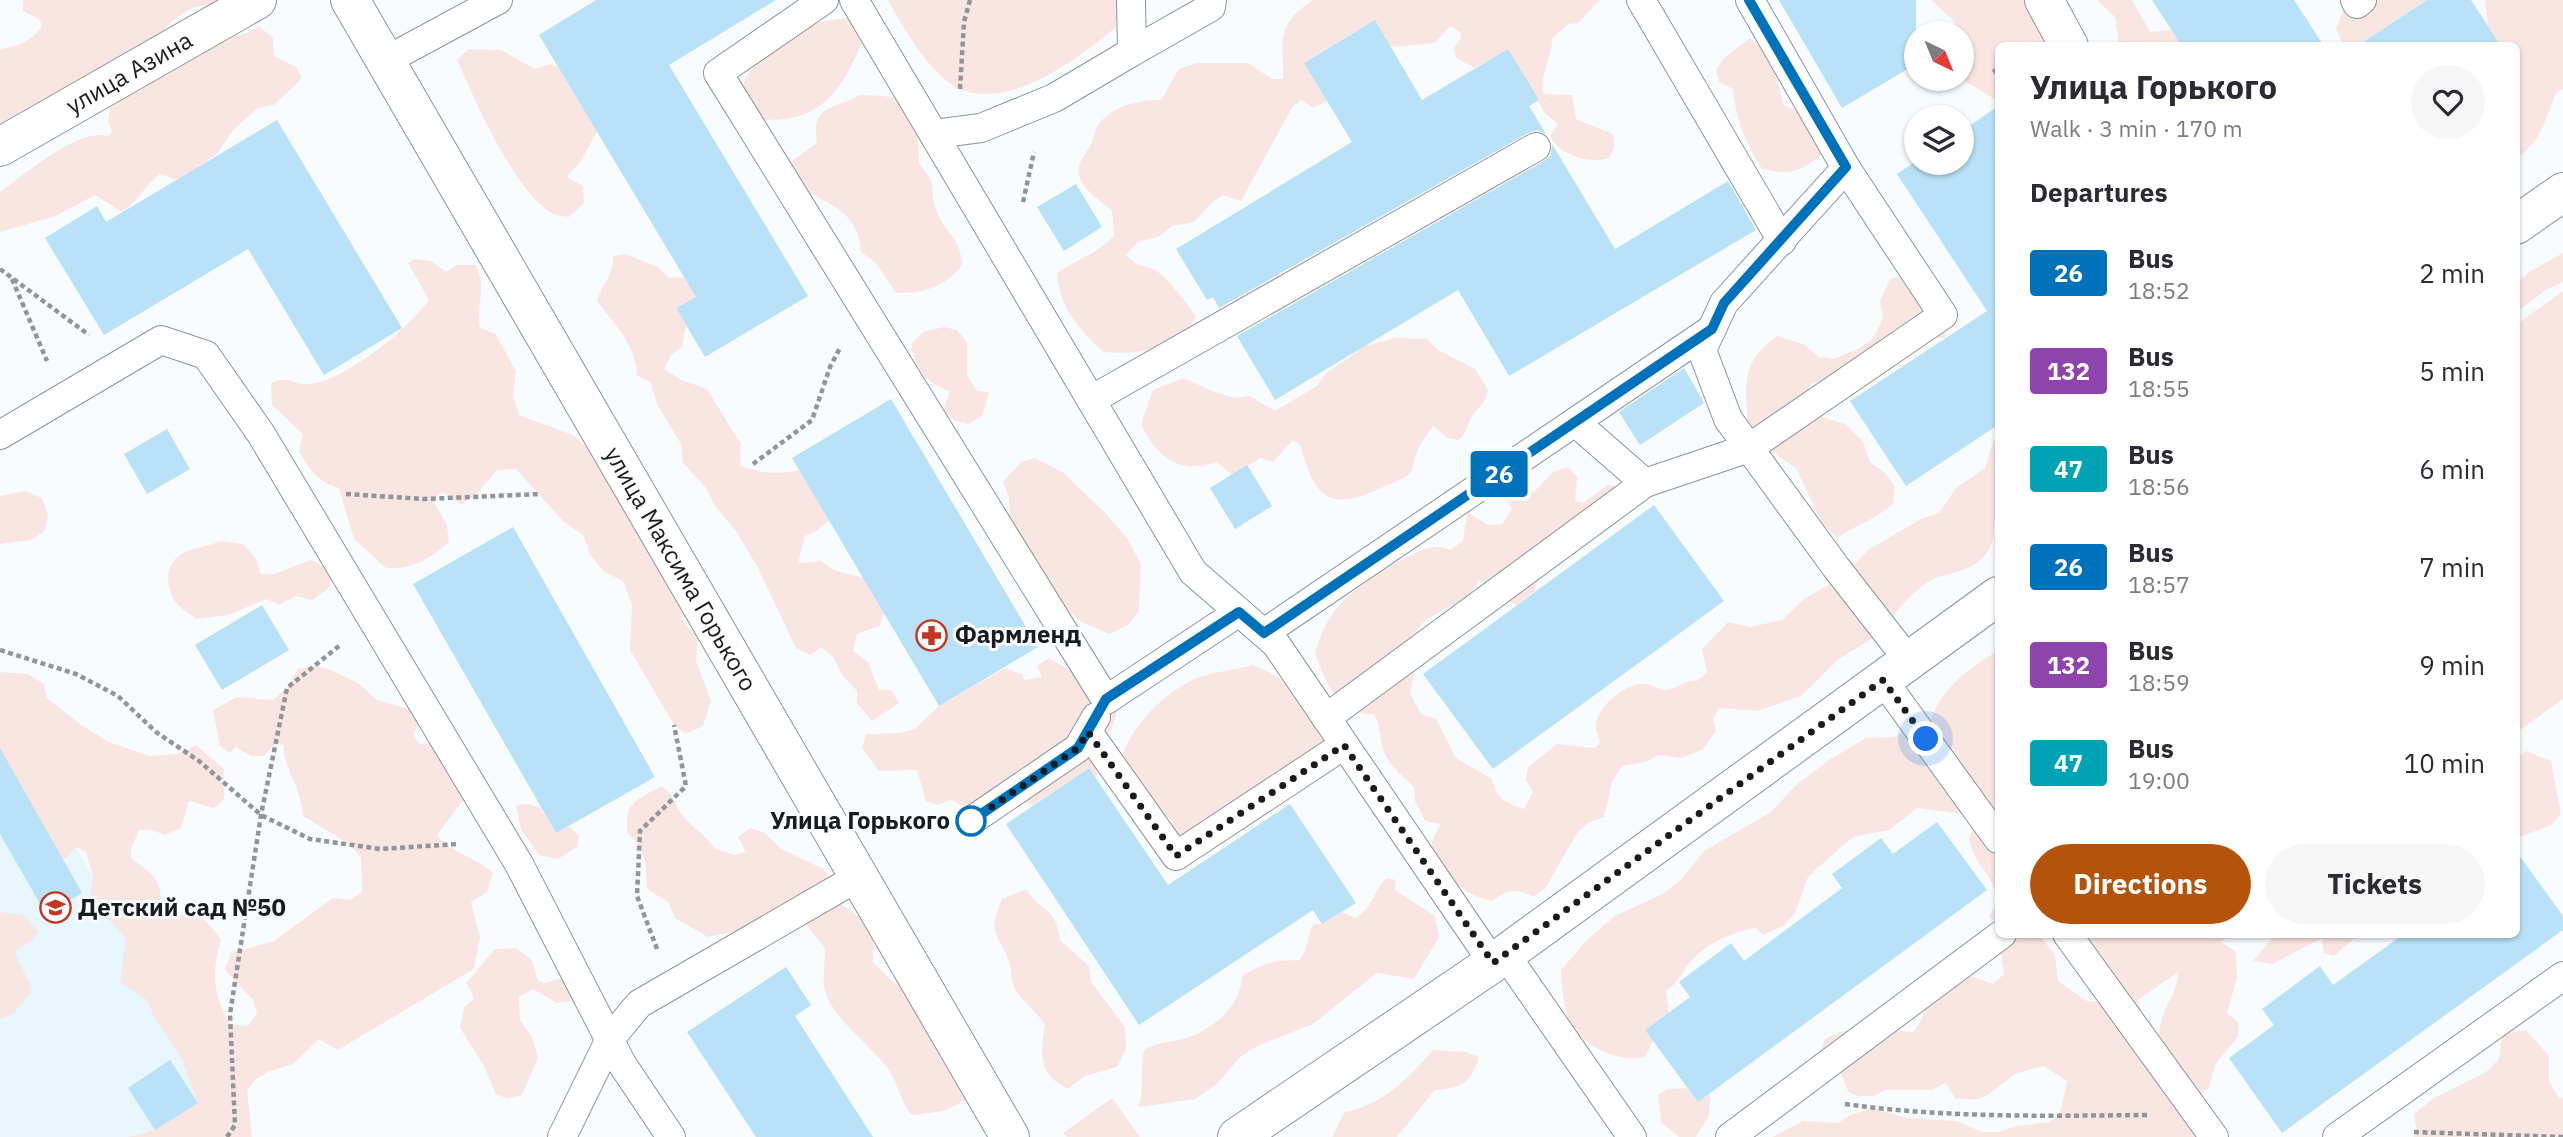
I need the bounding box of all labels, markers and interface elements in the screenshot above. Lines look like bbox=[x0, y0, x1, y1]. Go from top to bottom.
north arrow bbox=[1904, 21, 1974, 91]
map controls bbox=[1904, 21, 1974, 175]
street label: улица Азина bbox=[60, 23, 198, 121]
text: Улица Горького bbox=[2030, 65, 2277, 108]
button: heart bbox=[2411, 65, 2485, 139]
button: layers bbox=[1904, 105, 1974, 175]
text: Walk · 3 min · 170 m bbox=[2030, 113, 2243, 143]
text: Departures bbox=[2030, 175, 2168, 209]
text: Bus bbox=[2128, 241, 2174, 275]
text: 2 min bbox=[2419, 256, 2485, 290]
text: 26 bbox=[2054, 257, 2083, 289]
text: 18:52 bbox=[2128, 275, 2190, 305]
text: Bus bbox=[2128, 339, 2174, 373]
text: 5 min bbox=[2419, 354, 2485, 388]
text: 132 bbox=[2047, 355, 2090, 387]
text: 18:55 bbox=[2128, 373, 2190, 403]
text: Bus bbox=[2128, 437, 2174, 471]
street label: улица Максима Горького bbox=[598, 440, 765, 697]
line badge: 26 bbox=[1468, 451, 1530, 497]
text: 6 min bbox=[2419, 452, 2485, 486]
text: 47 bbox=[2054, 453, 2083, 485]
text: 26 bbox=[1485, 458, 1513, 490]
text: 18:56 bbox=[2128, 471, 2190, 501]
text: Bus bbox=[2128, 535, 2174, 569]
text: 7 min bbox=[2419, 550, 2485, 584]
text: 26 bbox=[2054, 551, 2083, 583]
text: 18:57 bbox=[2128, 569, 2190, 599]
pharmacy icon: Фармленд bbox=[915, 618, 949, 652]
place label: Фармленд bbox=[955, 618, 1081, 650]
text: Bus bbox=[2128, 633, 2174, 667]
text: 9 min bbox=[2419, 648, 2485, 682]
text: 132 bbox=[2047, 649, 2090, 681]
text: 18:59 bbox=[2128, 667, 2190, 697]
your location bbox=[1908, 721, 1943, 756]
text: Bus bbox=[2128, 731, 2174, 765]
text: 10 min bbox=[2404, 746, 2485, 780]
text: 47 bbox=[2054, 747, 2083, 779]
text: 19:00 bbox=[2128, 765, 2190, 795]
place label: Улица Горького bbox=[770, 804, 950, 836]
marker: Улица Горького bbox=[956, 806, 986, 836]
button: Directions bbox=[2030, 844, 2251, 924]
button: Tickets bbox=[2265, 844, 2485, 924]
school or university icon: Детский сад №50 bbox=[38, 891, 72, 925]
place label: Детский сад №50 bbox=[78, 891, 286, 923]

